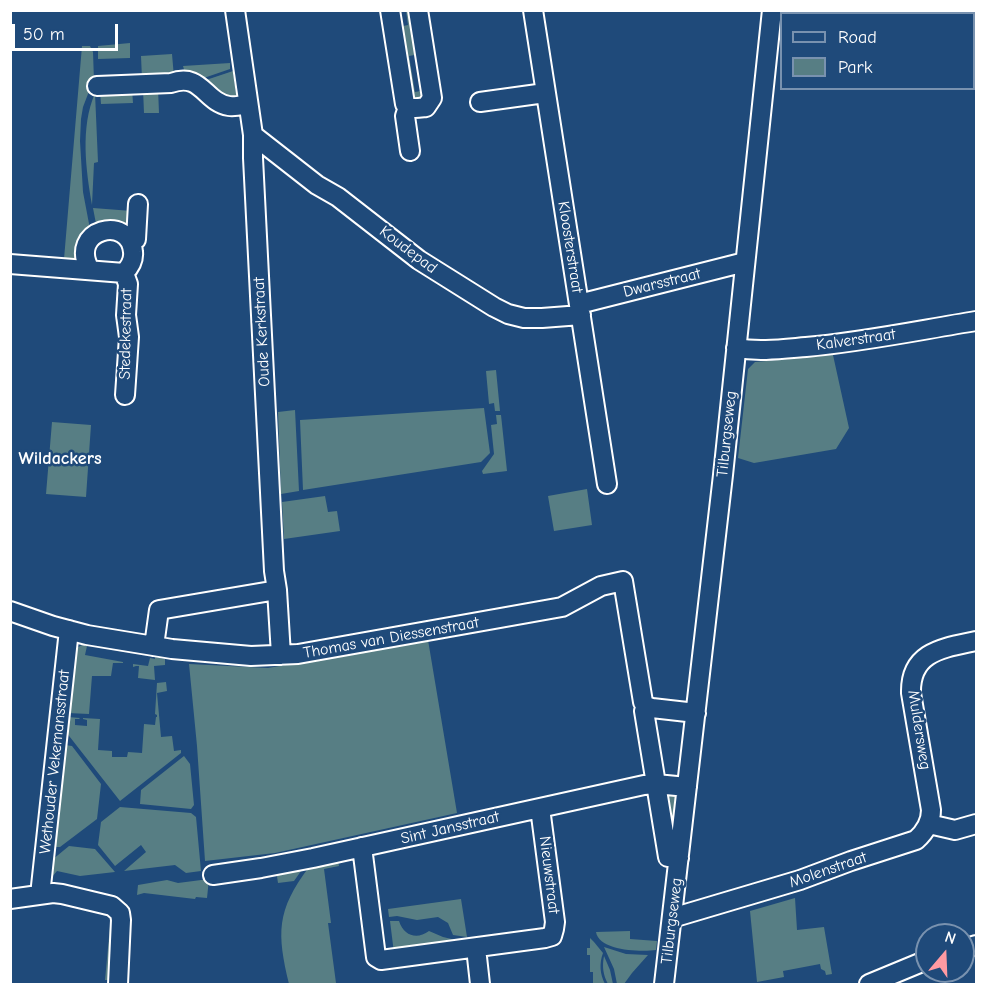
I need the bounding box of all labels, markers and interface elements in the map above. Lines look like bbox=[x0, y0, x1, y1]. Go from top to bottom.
scale bar bbox=[15, 12, 122, 50]
legend bbox=[780, 12, 975, 90]
text: 50 m bbox=[23, 24, 65, 45]
text: Road bbox=[838, 27, 877, 48]
text: Park bbox=[838, 57, 872, 78]
street label: Kloosterstraat bbox=[553, 200, 587, 294]
street label: Koudepad bbox=[375, 222, 441, 278]
street label: Dwarsstraat bbox=[621, 264, 703, 302]
street label: Oude Kerkstraat bbox=[250, 277, 274, 387]
street label: Stedekestraat bbox=[116, 288, 136, 380]
street label: Kalverstraat bbox=[815, 325, 897, 355]
street label: Tilburgseweg bbox=[713, 390, 741, 478]
district label: Wildackers bbox=[18, 448, 102, 470]
street label: Thomas van Diessenstraat bbox=[302, 613, 480, 663]
street label: Wethouder Vekemansstraat bbox=[36, 669, 74, 855]
street label: Muldersweg bbox=[903, 689, 935, 771]
street label: Sint Jansstraat bbox=[399, 807, 501, 849]
street label: Nieuwstraat bbox=[535, 835, 563, 915]
street label: Molenstraat bbox=[787, 848, 869, 892]
street label: Tilburgseweg bbox=[657, 877, 687, 965]
north arrow bbox=[915, 923, 975, 983]
text: N bbox=[942, 928, 958, 948]

